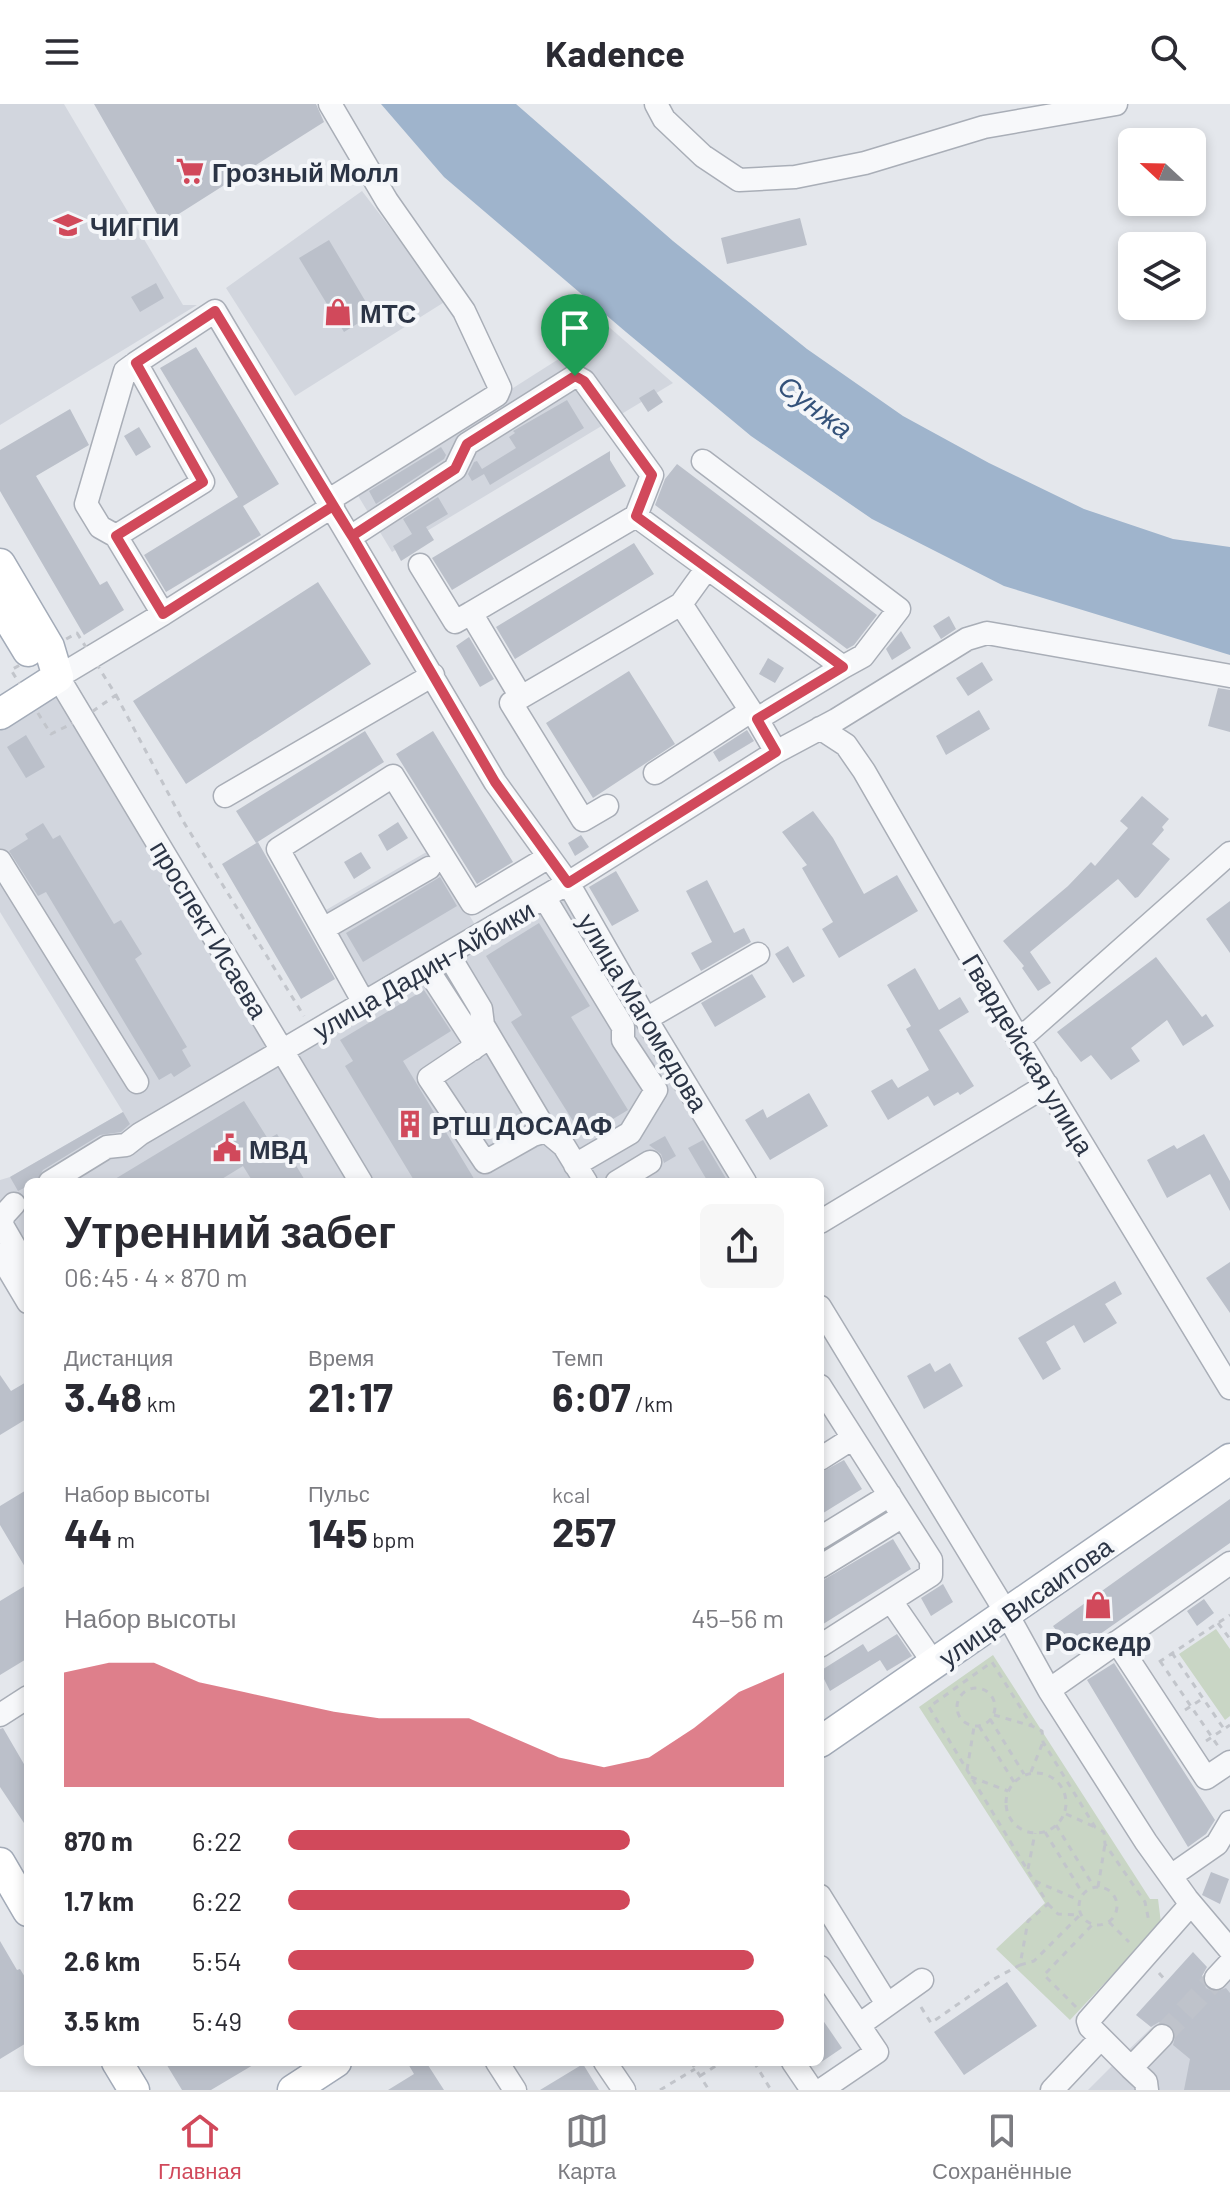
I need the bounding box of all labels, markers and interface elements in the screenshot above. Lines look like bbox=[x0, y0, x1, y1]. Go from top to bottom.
icon: menu bbox=[40, 30, 84, 74]
icon: search bbox=[1146, 30, 1190, 74]
text: Kadence bbox=[545, 31, 685, 74]
north arrow bbox=[1118, 128, 1206, 216]
map controls bbox=[1118, 128, 1206, 320]
supermarket icon: Грозный Молл bbox=[175, 156, 205, 186]
place label: Грозный Молл bbox=[212, 156, 399, 187]
school or university icon: ЧИГПИ bbox=[53, 210, 83, 240]
place label: ЧИГПИ bbox=[90, 210, 179, 241]
button: layers bbox=[1118, 232, 1206, 320]
pin bbox=[541, 294, 609, 376]
shop icon: МТС bbox=[323, 297, 353, 327]
place label: МТС bbox=[360, 297, 417, 328]
icon: arrive bbox=[553, 306, 597, 350]
water label: Сунжа bbox=[772, 367, 860, 445]
street label: проспект Исаева bbox=[145, 834, 276, 1024]
street label: улица Дадин-Айбики bbox=[307, 893, 539, 1045]
street label: улица Магомедова bbox=[573, 907, 716, 1117]
street label: Гвардейская улица bbox=[957, 948, 1101, 1160]
building icon: РТШ ДОСААФ bbox=[395, 1109, 425, 1139]
place label: РТШ ДОСААФ bbox=[432, 1109, 612, 1140]
public building icon: МВД bbox=[212, 1133, 242, 1163]
place label: МВД bbox=[249, 1133, 308, 1164]
text: Утренний забег bbox=[64, 1204, 396, 1257]
button: share bbox=[700, 1204, 784, 1288]
text: 06:45 · 4 × 870 m bbox=[64, 1261, 247, 1292]
text: Дистанция bbox=[64, 1344, 173, 1370]
text: Время bbox=[308, 1344, 374, 1370]
text: Темп bbox=[552, 1344, 603, 1370]
text: 3.48 bbox=[64, 1372, 142, 1420]
text: 21:17 bbox=[308, 1372, 393, 1420]
text: 6:07 bbox=[552, 1372, 631, 1420]
text: km bbox=[142, 1390, 176, 1416]
text: /km bbox=[631, 1390, 673, 1416]
text: Набор высоты bbox=[64, 1480, 210, 1506]
text: Пульс bbox=[308, 1480, 370, 1506]
text: kcal bbox=[552, 1481, 590, 1507]
text: 257 bbox=[552, 1507, 616, 1555]
text: 44 bbox=[64, 1508, 112, 1556]
text: 145 bbox=[308, 1508, 368, 1556]
text: m bbox=[112, 1526, 135, 1552]
text: bpm bbox=[368, 1526, 415, 1552]
street label: улица Висаитова bbox=[932, 1529, 1118, 1672]
shop icon: Роскедр bbox=[1083, 1590, 1113, 1620]
text: Набор высоты bbox=[64, 1602, 237, 1633]
text: 45–56 m bbox=[691, 1602, 784, 1633]
place label: Роскедр bbox=[1045, 1625, 1151, 1656]
text: 870 m bbox=[64, 1825, 133, 1856]
text: 6:22 bbox=[192, 1825, 242, 1856]
text: 1.7 km bbox=[64, 1885, 134, 1916]
text: 6:22 bbox=[192, 1885, 242, 1916]
text: 2.6 km bbox=[64, 1945, 140, 1976]
text: 5:54 bbox=[192, 1945, 242, 1976]
text: 3.5 km bbox=[64, 2005, 140, 2036]
text: 5:49 bbox=[192, 2005, 242, 2036]
tab: Главная bbox=[158, 2109, 242, 2185]
tab: Карта bbox=[557, 2109, 616, 2185]
tab: Сохранённые bbox=[932, 2109, 1072, 2185]

